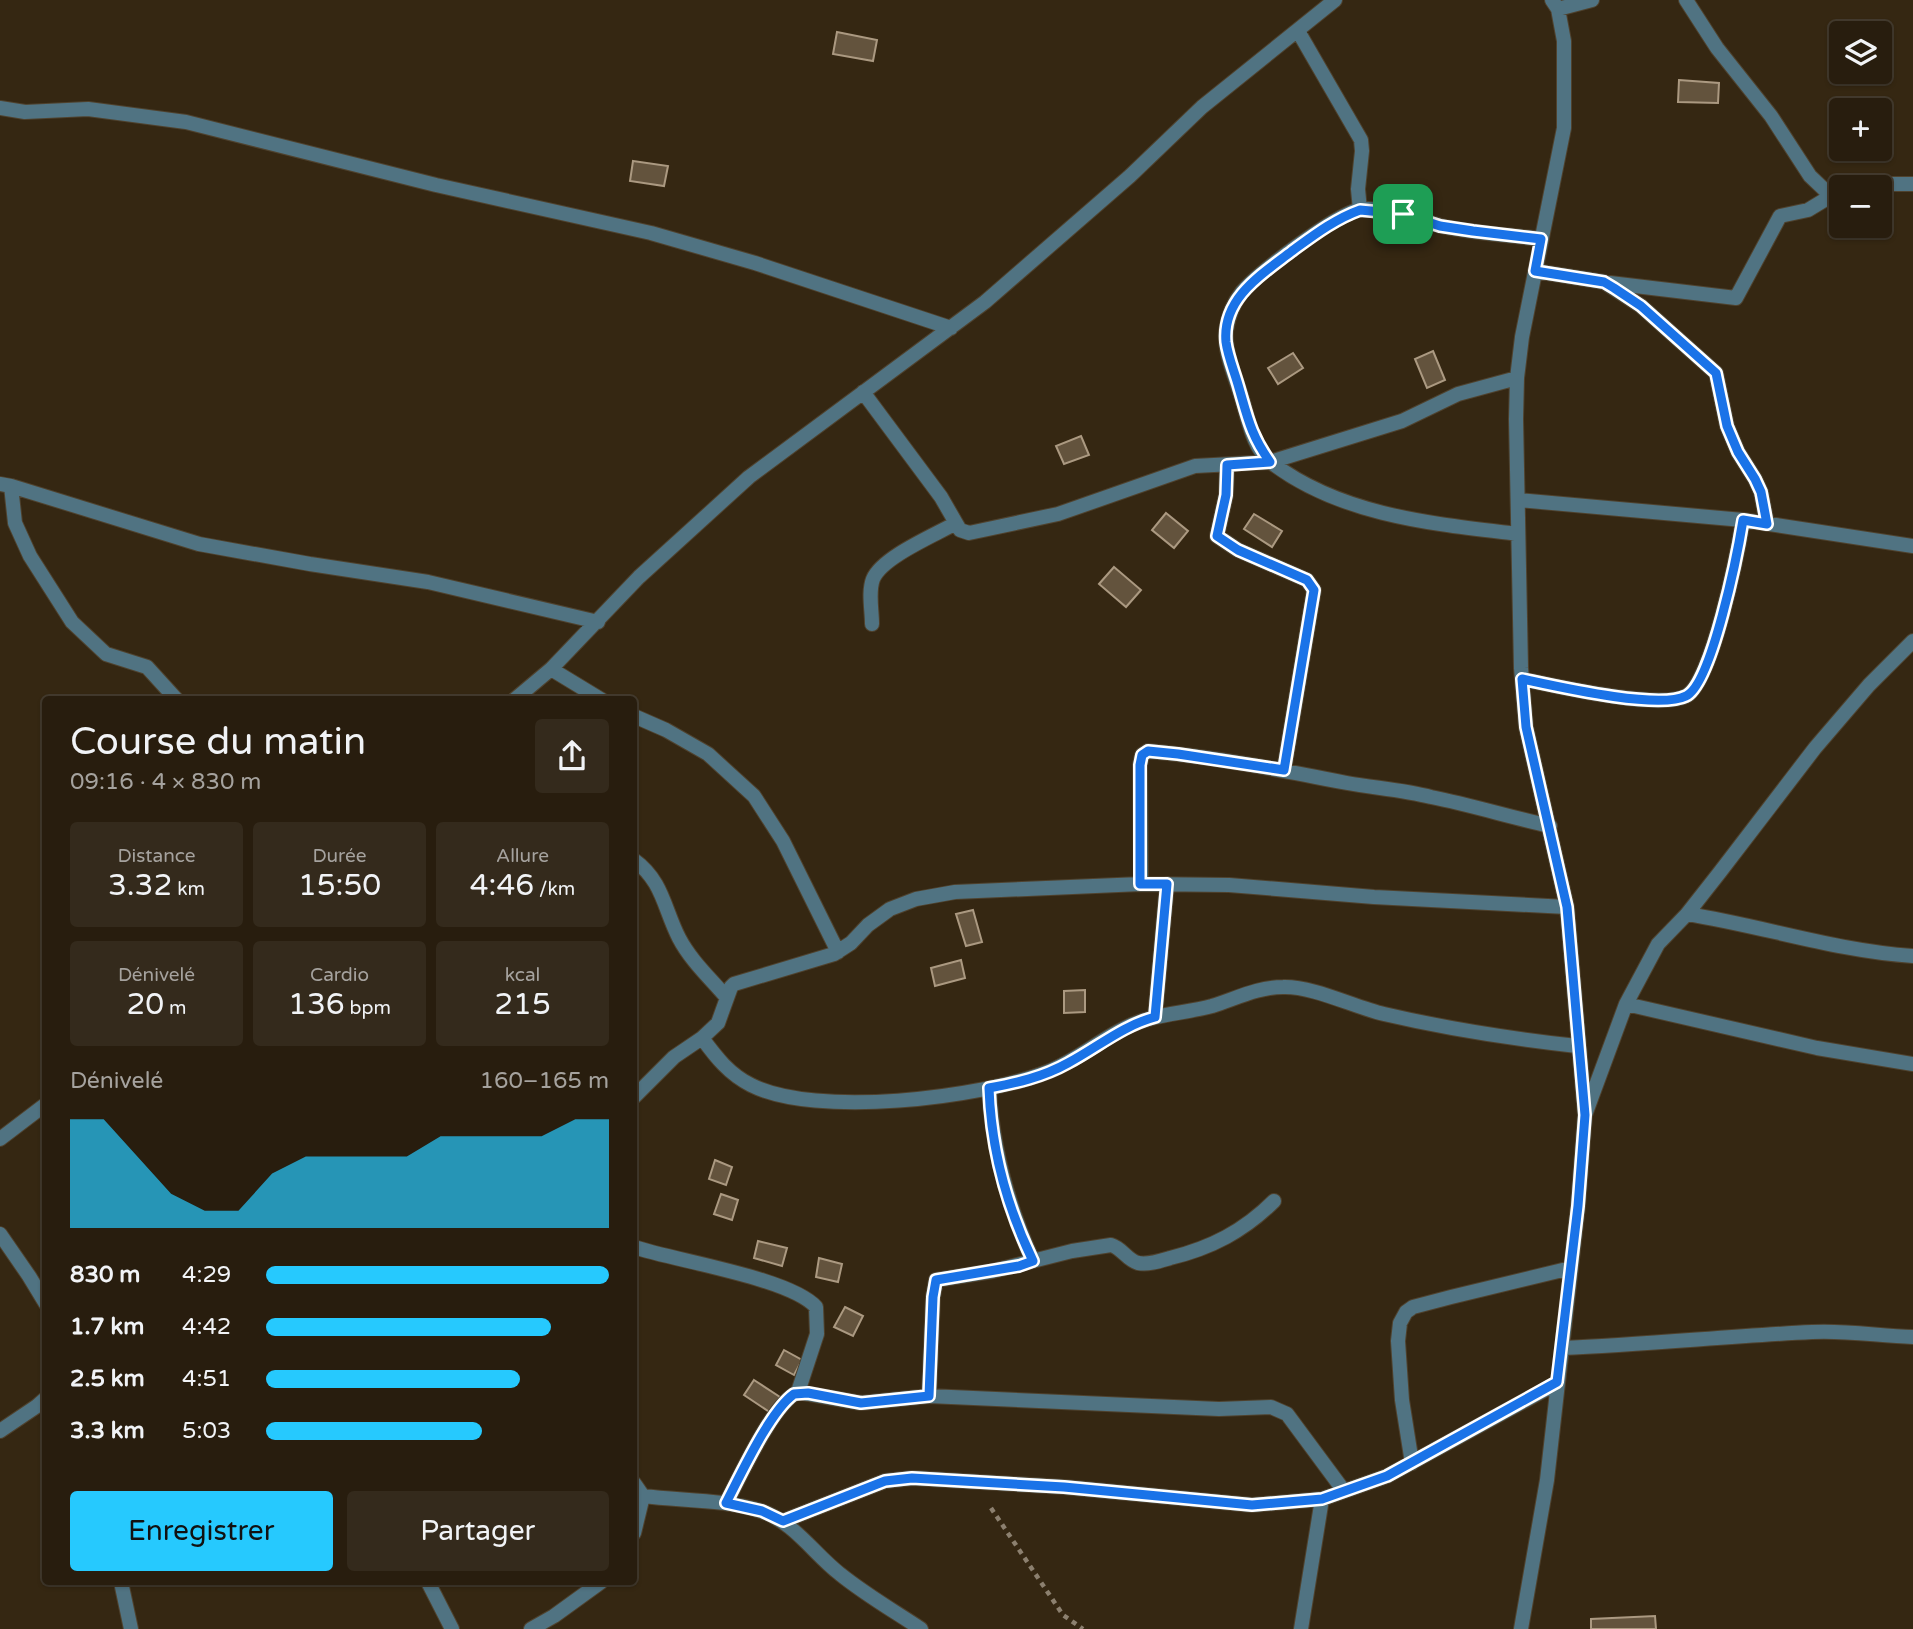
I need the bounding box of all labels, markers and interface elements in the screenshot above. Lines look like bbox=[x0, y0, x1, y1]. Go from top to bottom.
map controls bbox=[1829, 21, 1892, 238]
button: layers bbox=[1829, 21, 1892, 84]
button: + bbox=[1829, 98, 1892, 161]
button: − bbox=[1829, 175, 1892, 238]
pin bbox=[1373, 184, 1433, 244]
icon: arrive bbox=[1384, 195, 1422, 233]
text: Course du matin bbox=[70, 719, 366, 765]
button: share bbox=[535, 719, 609, 793]
text: 09:16 · 4 × 830 m bbox=[70, 768, 261, 796]
text: Distance bbox=[117, 845, 196, 867]
text: Durée bbox=[312, 845, 367, 867]
text: Allure bbox=[496, 845, 549, 867]
text: 3.32 bbox=[108, 867, 172, 904]
text: 15:50 bbox=[298, 867, 381, 904]
text: 4:46 bbox=[470, 867, 534, 904]
text: km bbox=[172, 878, 205, 900]
text: /km bbox=[534, 878, 575, 900]
text: Dénivelé bbox=[118, 964, 195, 986]
text: Cardio bbox=[310, 964, 369, 986]
text: kcal bbox=[505, 964, 540, 986]
text: 20 bbox=[126, 986, 164, 1023]
text: 136 bbox=[288, 986, 345, 1023]
text: 215 bbox=[494, 986, 551, 1023]
text: m bbox=[164, 997, 187, 1019]
text: bpm bbox=[345, 997, 391, 1019]
text: Dénivelé bbox=[70, 1067, 163, 1095]
text: 160–165 m bbox=[480, 1067, 609, 1095]
text: 830 m bbox=[70, 1261, 140, 1289]
text: 4:29 bbox=[182, 1261, 231, 1289]
text: 1.7 km bbox=[70, 1313, 144, 1341]
text: 4:42 bbox=[182, 1313, 231, 1341]
text: 2.5 km bbox=[70, 1365, 145, 1393]
text: 4:51 bbox=[182, 1365, 231, 1393]
text: 3.3 km bbox=[70, 1417, 145, 1445]
text: 5:03 bbox=[182, 1417, 231, 1445]
button: Enregistrer bbox=[70, 1491, 333, 1571]
button: Partager bbox=[347, 1491, 609, 1571]

